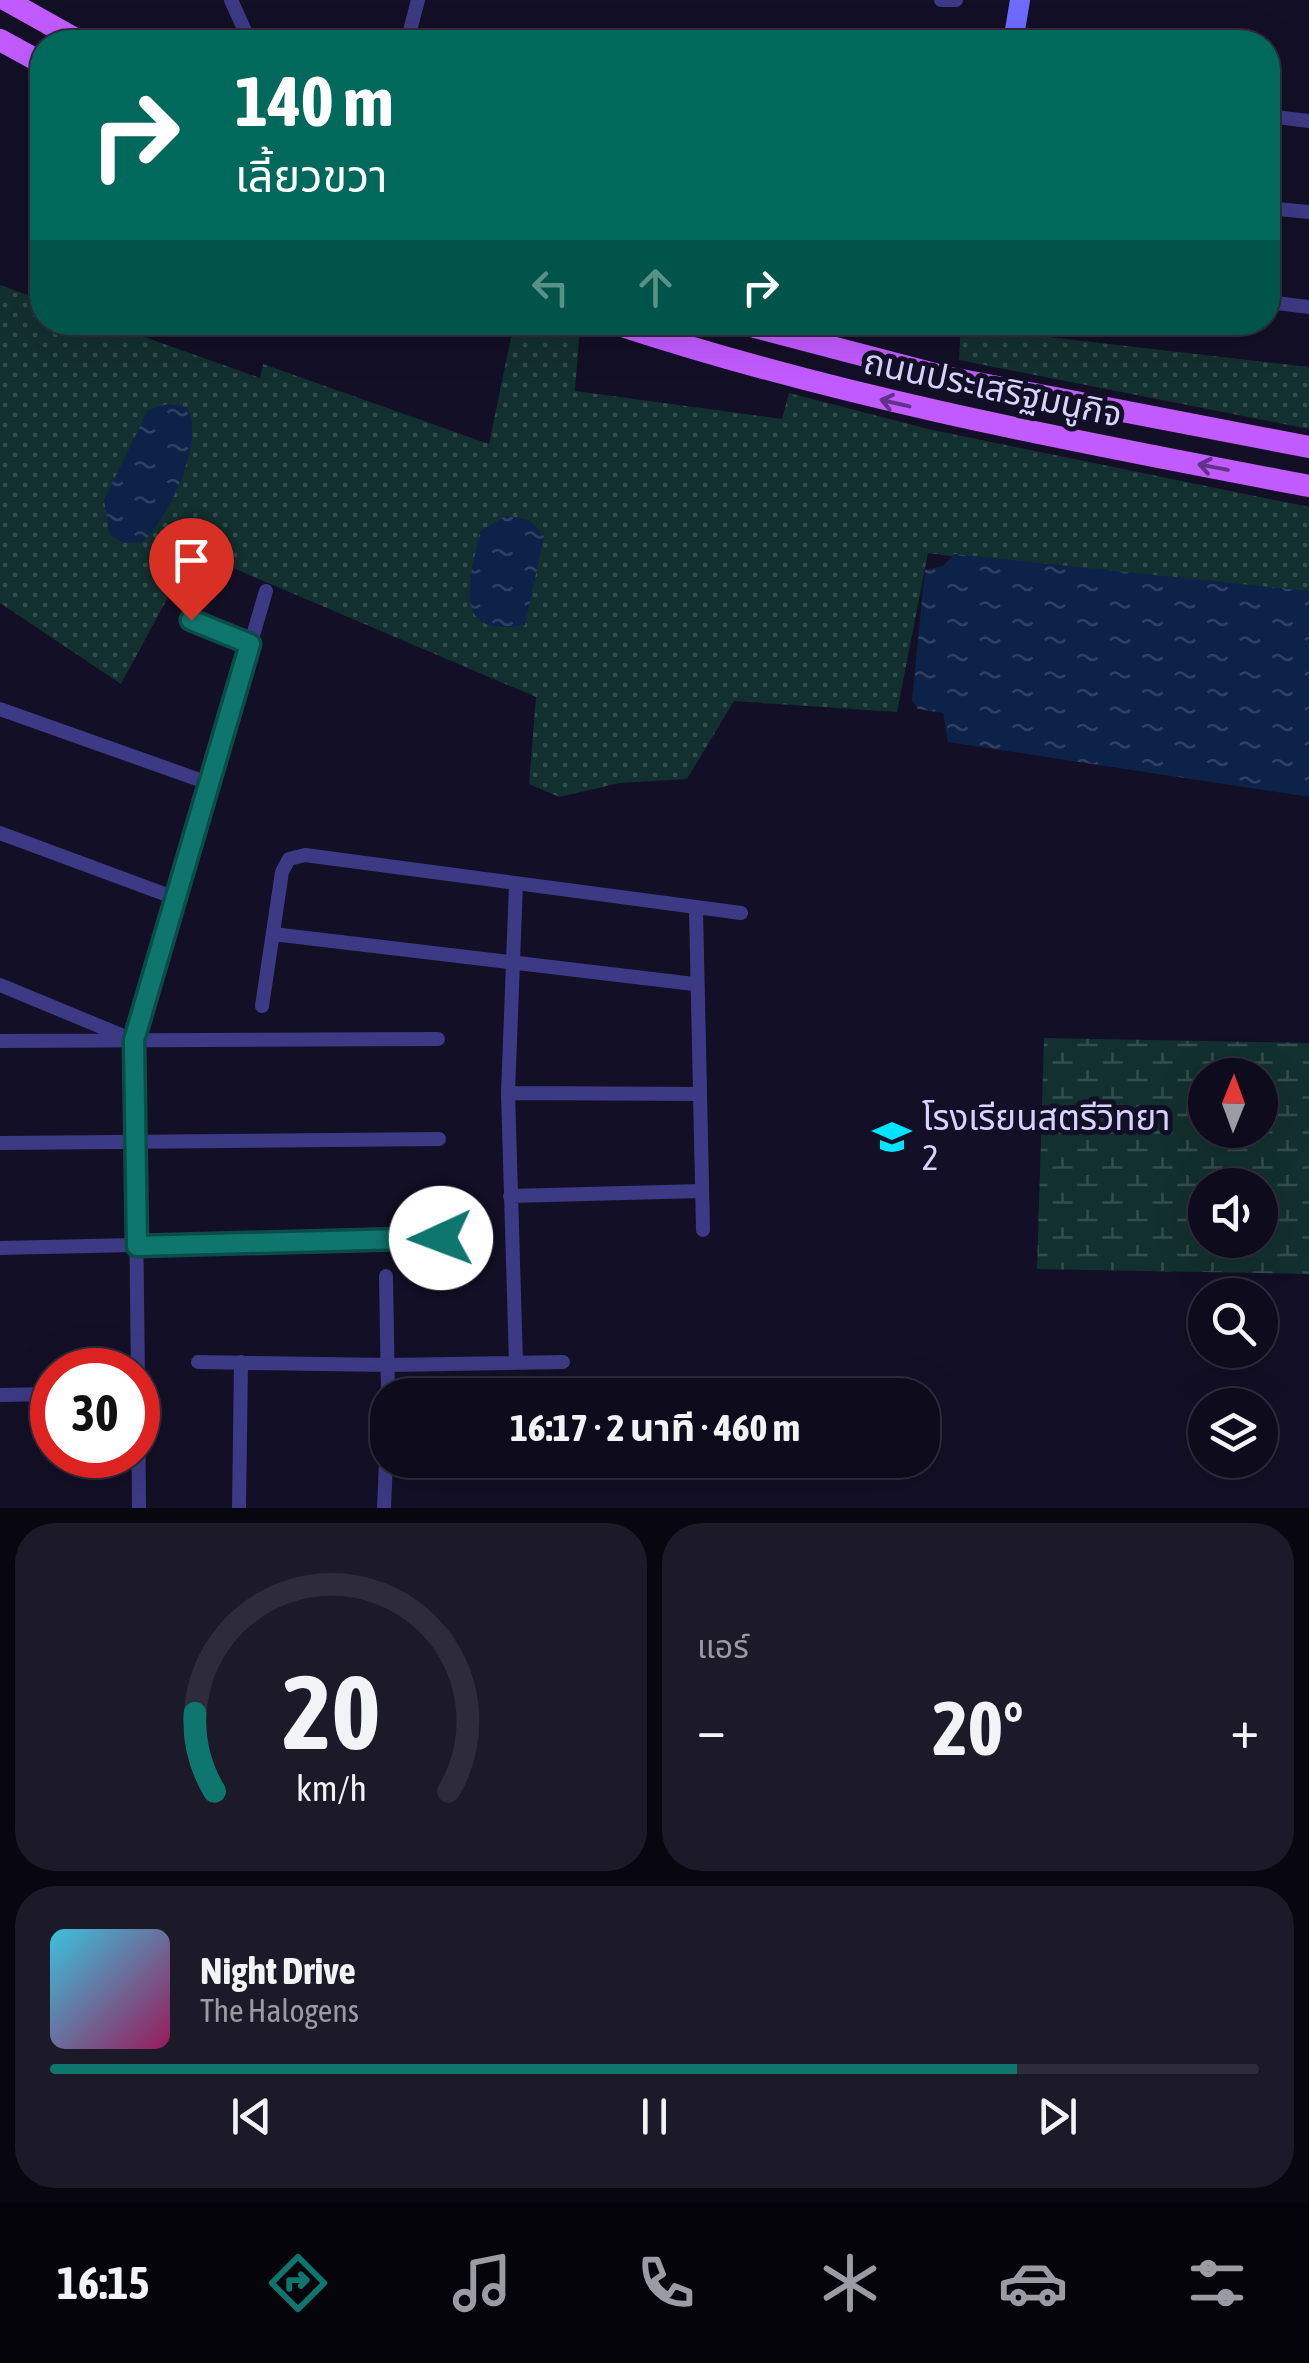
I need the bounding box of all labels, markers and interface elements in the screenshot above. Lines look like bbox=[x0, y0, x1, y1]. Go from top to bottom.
text: 140 m bbox=[235, 61, 394, 141]
icon: right bbox=[70, 70, 200, 200]
text: เลี้ยวขวา bbox=[235, 150, 387, 202]
icon: left bbox=[523, 260, 578, 315]
icon: ahead bbox=[628, 260, 683, 315]
icon: right bbox=[733, 260, 788, 315]
street label: ถนนประเสริฐมนูกิจ bbox=[860, 340, 1126, 436]
one-way arrow bbox=[880, 393, 912, 411]
one-way arrow bbox=[1198, 457, 1230, 476]
pin bbox=[149, 518, 234, 621]
icon: arrive bbox=[164, 533, 219, 588]
north arrow bbox=[1188, 1058, 1278, 1148]
map controls bbox=[1188, 1058, 1278, 1478]
place label: โรงเรียนสตรีวิทยา 2 bbox=[922, 1097, 1171, 1177]
school or university icon: โรงเรียนสตรีวิทยา 2 bbox=[871, 1116, 913, 1158]
button: sound bbox=[1188, 1168, 1278, 1258]
position arrow bbox=[389, 1186, 493, 1290]
button: search bbox=[1188, 1278, 1278, 1368]
speed limit sign: 30 bbox=[30, 1348, 160, 1478]
button: layers bbox=[1188, 1388, 1278, 1478]
text: 16:17 · 2 นาที · 460 m bbox=[510, 1406, 800, 1449]
text: แอร์ bbox=[697, 1628, 749, 1665]
text: 20 bbox=[282, 1652, 380, 1771]
text: 20° bbox=[932, 1685, 1024, 1771]
text: − bbox=[697, 1697, 726, 1760]
text: + bbox=[1230, 1697, 1259, 1760]
text: km/h bbox=[296, 1768, 366, 1809]
text: Night Drive bbox=[200, 1949, 356, 1992]
text: The Halogens bbox=[200, 1992, 359, 2029]
icon: previous bbox=[224, 2089, 279, 2144]
icon: pause bbox=[627, 2089, 682, 2144]
icon: next bbox=[1030, 2089, 1085, 2144]
icon: directions bbox=[263, 2248, 333, 2318]
icon: music bbox=[447, 2248, 517, 2318]
icon: phone bbox=[631, 2248, 701, 2318]
icon: climate bbox=[815, 2248, 885, 2318]
icon: car bbox=[998, 2248, 1068, 2318]
icon: filters bbox=[1182, 2248, 1252, 2318]
text: 16:15 bbox=[57, 2257, 150, 2309]

